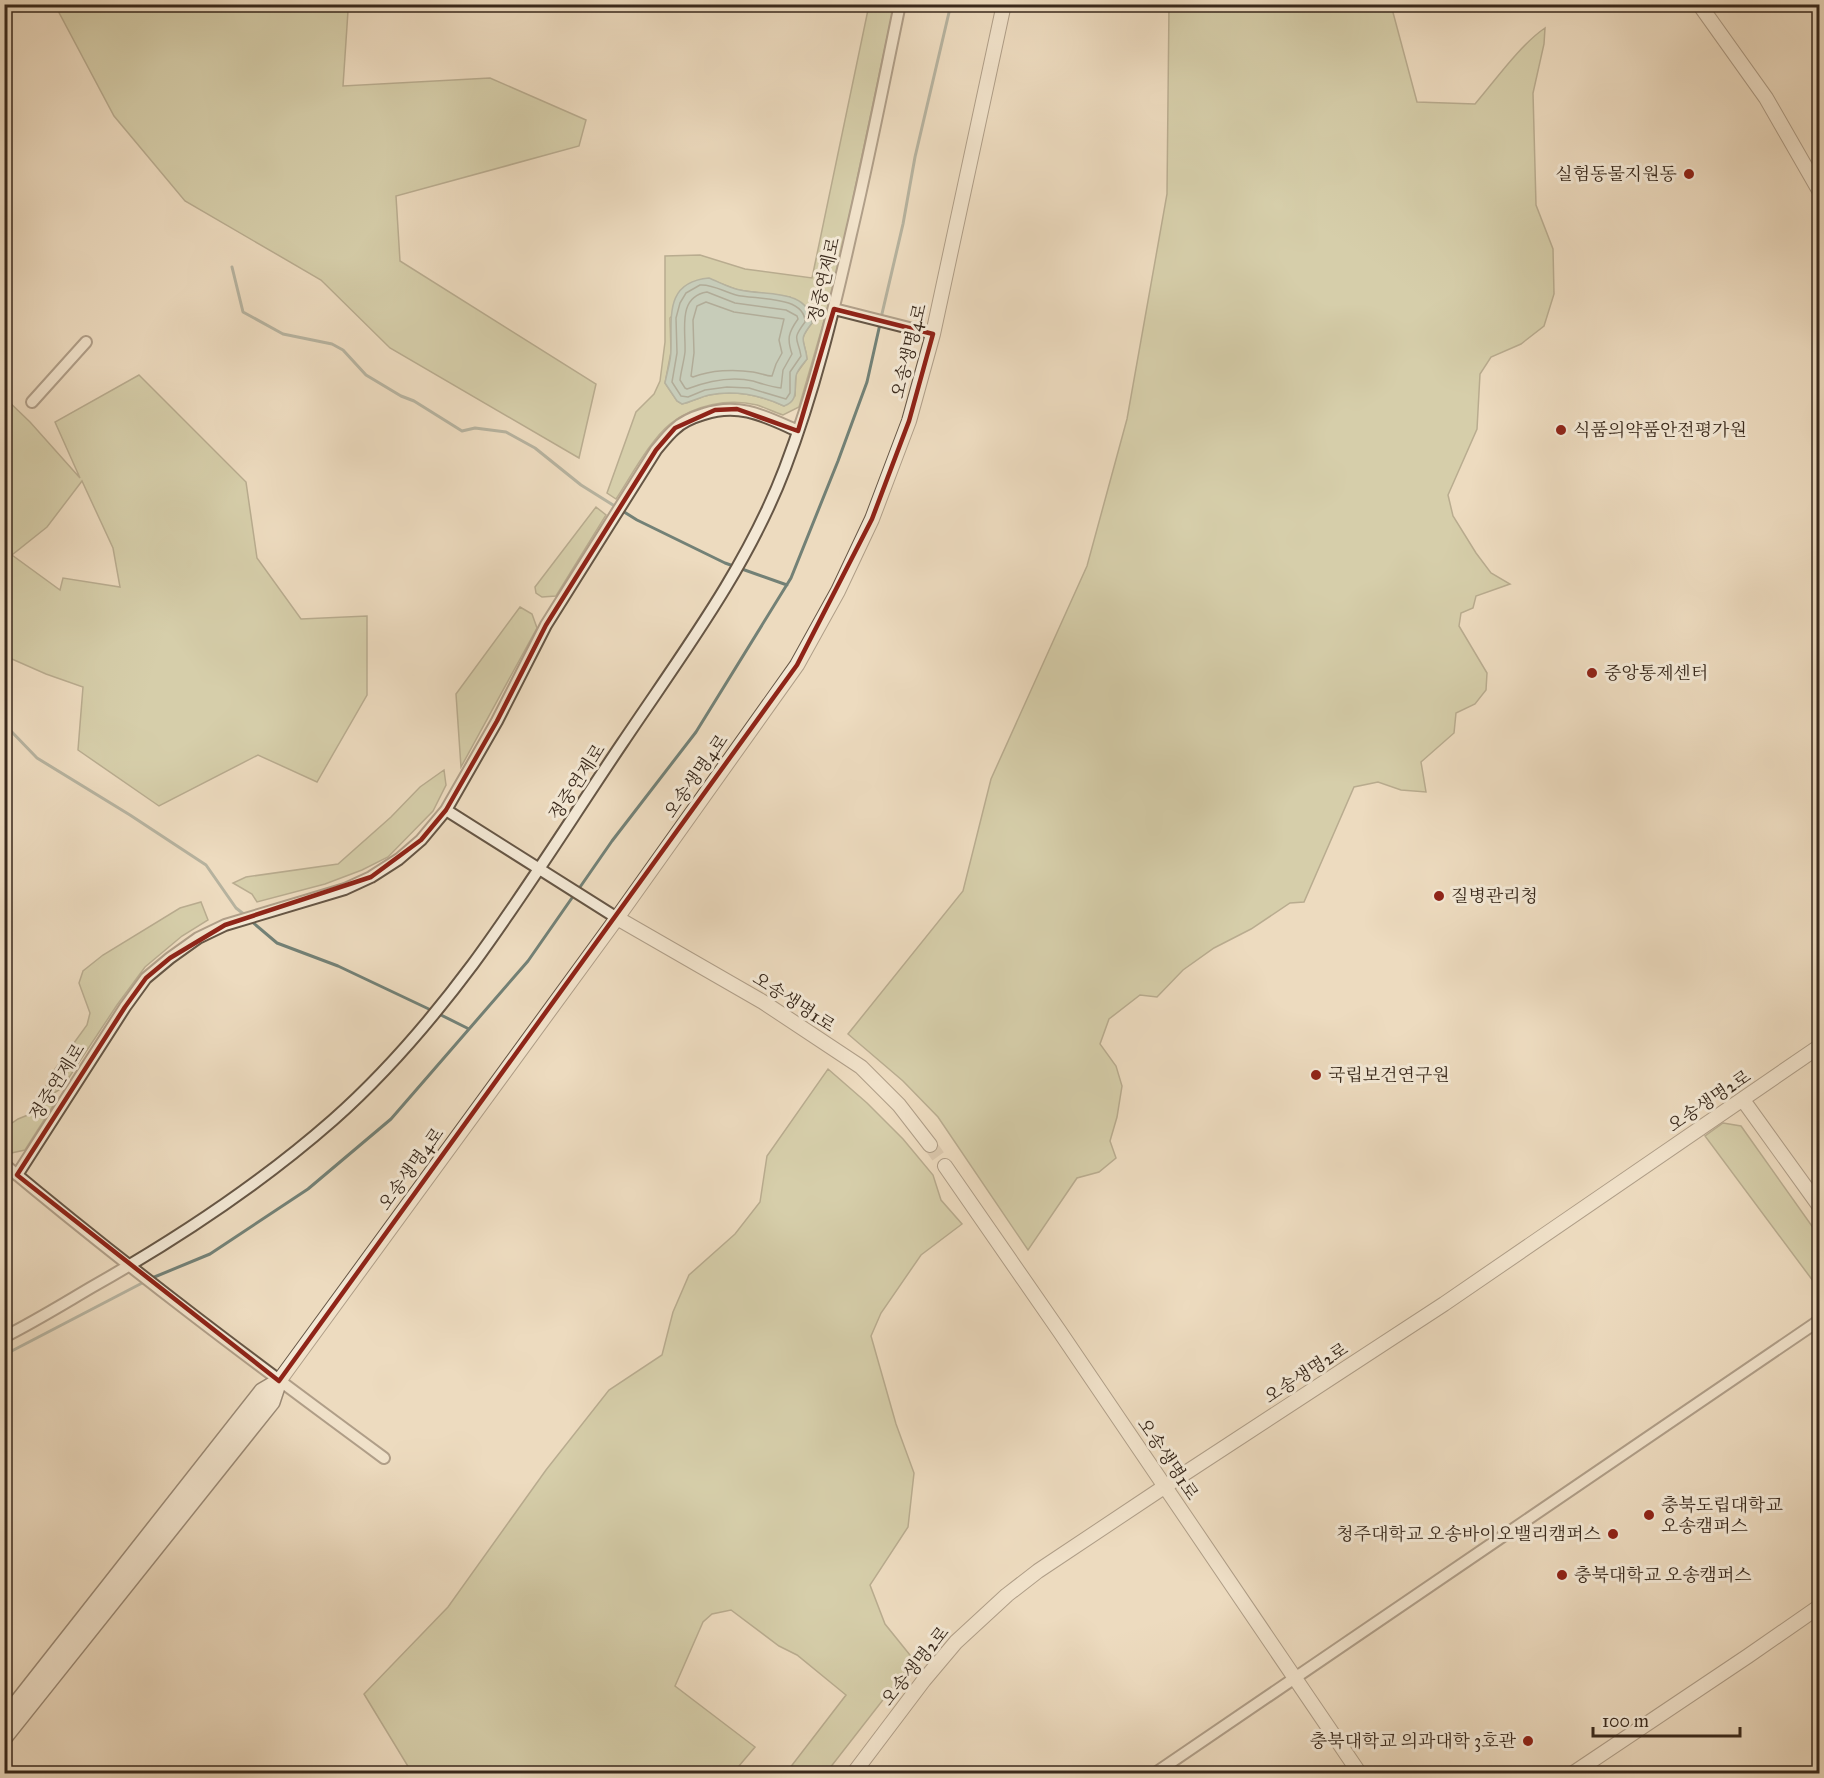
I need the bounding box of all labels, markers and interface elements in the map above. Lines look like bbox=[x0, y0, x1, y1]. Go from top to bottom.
place label: 실험동물지원동 bbox=[1555, 163, 1677, 185]
marker: 실험동물지원동 bbox=[1682, 167, 1696, 181]
street label: 정중연제로 bbox=[804, 235, 844, 325]
street label: 오송생명4로 bbox=[887, 301, 931, 401]
place label: 식품의약품안전평가원 bbox=[1573, 419, 1747, 441]
marker: 식품의약품안전평가원 bbox=[1554, 423, 1568, 437]
place label: 중앙통제센터 bbox=[1604, 662, 1708, 684]
marker: 중앙통제센터 bbox=[1585, 666, 1599, 680]
street label: 오송생명4로 bbox=[659, 730, 733, 822]
street label: 정중연제로 bbox=[544, 740, 610, 824]
place label: 질병관리청 bbox=[1451, 885, 1538, 907]
marker: 질병관리청 bbox=[1432, 889, 1446, 903]
street label: 오송생명1로 bbox=[749, 967, 839, 1037]
street label: 정중연제로 bbox=[25, 1039, 89, 1125]
place label: 국립보건연구원 bbox=[1328, 1064, 1450, 1086]
street label: 오송생명2로 bbox=[1663, 1065, 1755, 1137]
marker: 국립보건연구원 bbox=[1309, 1068, 1323, 1082]
street label: 오송생명4로 bbox=[374, 1123, 448, 1215]
street label: 오송생명2로 bbox=[1260, 1338, 1352, 1408]
street label: 오송생명1로 bbox=[1133, 1414, 1203, 1504]
place label: 충북도립대학교 오송캠퍼스 bbox=[1661, 1494, 1783, 1537]
marker: 충북도립대학교 오송캠퍼스 bbox=[1642, 1508, 1656, 1522]
place label: 청주대학교 오송바이오밸리캠퍼스 bbox=[1336, 1523, 1602, 1545]
marker: 청주대학교 오송바이오밸리캠퍼스 bbox=[1606, 1527, 1620, 1541]
place label: 충북대학교 오송캠퍼스 bbox=[1574, 1564, 1752, 1586]
marker: 충북대학교 오송캠퍼스 bbox=[1555, 1568, 1569, 1582]
street label: 오송생명2로 bbox=[876, 1622, 954, 1710]
scale bar bbox=[1593, 1700, 1740, 1738]
text: 100 m bbox=[1602, 1710, 1649, 1732]
place label: 충북대학교 의과대학 3호관 bbox=[1310, 1730, 1517, 1752]
marker: 충북대학교 의과대학 3호관 bbox=[1521, 1734, 1535, 1748]

